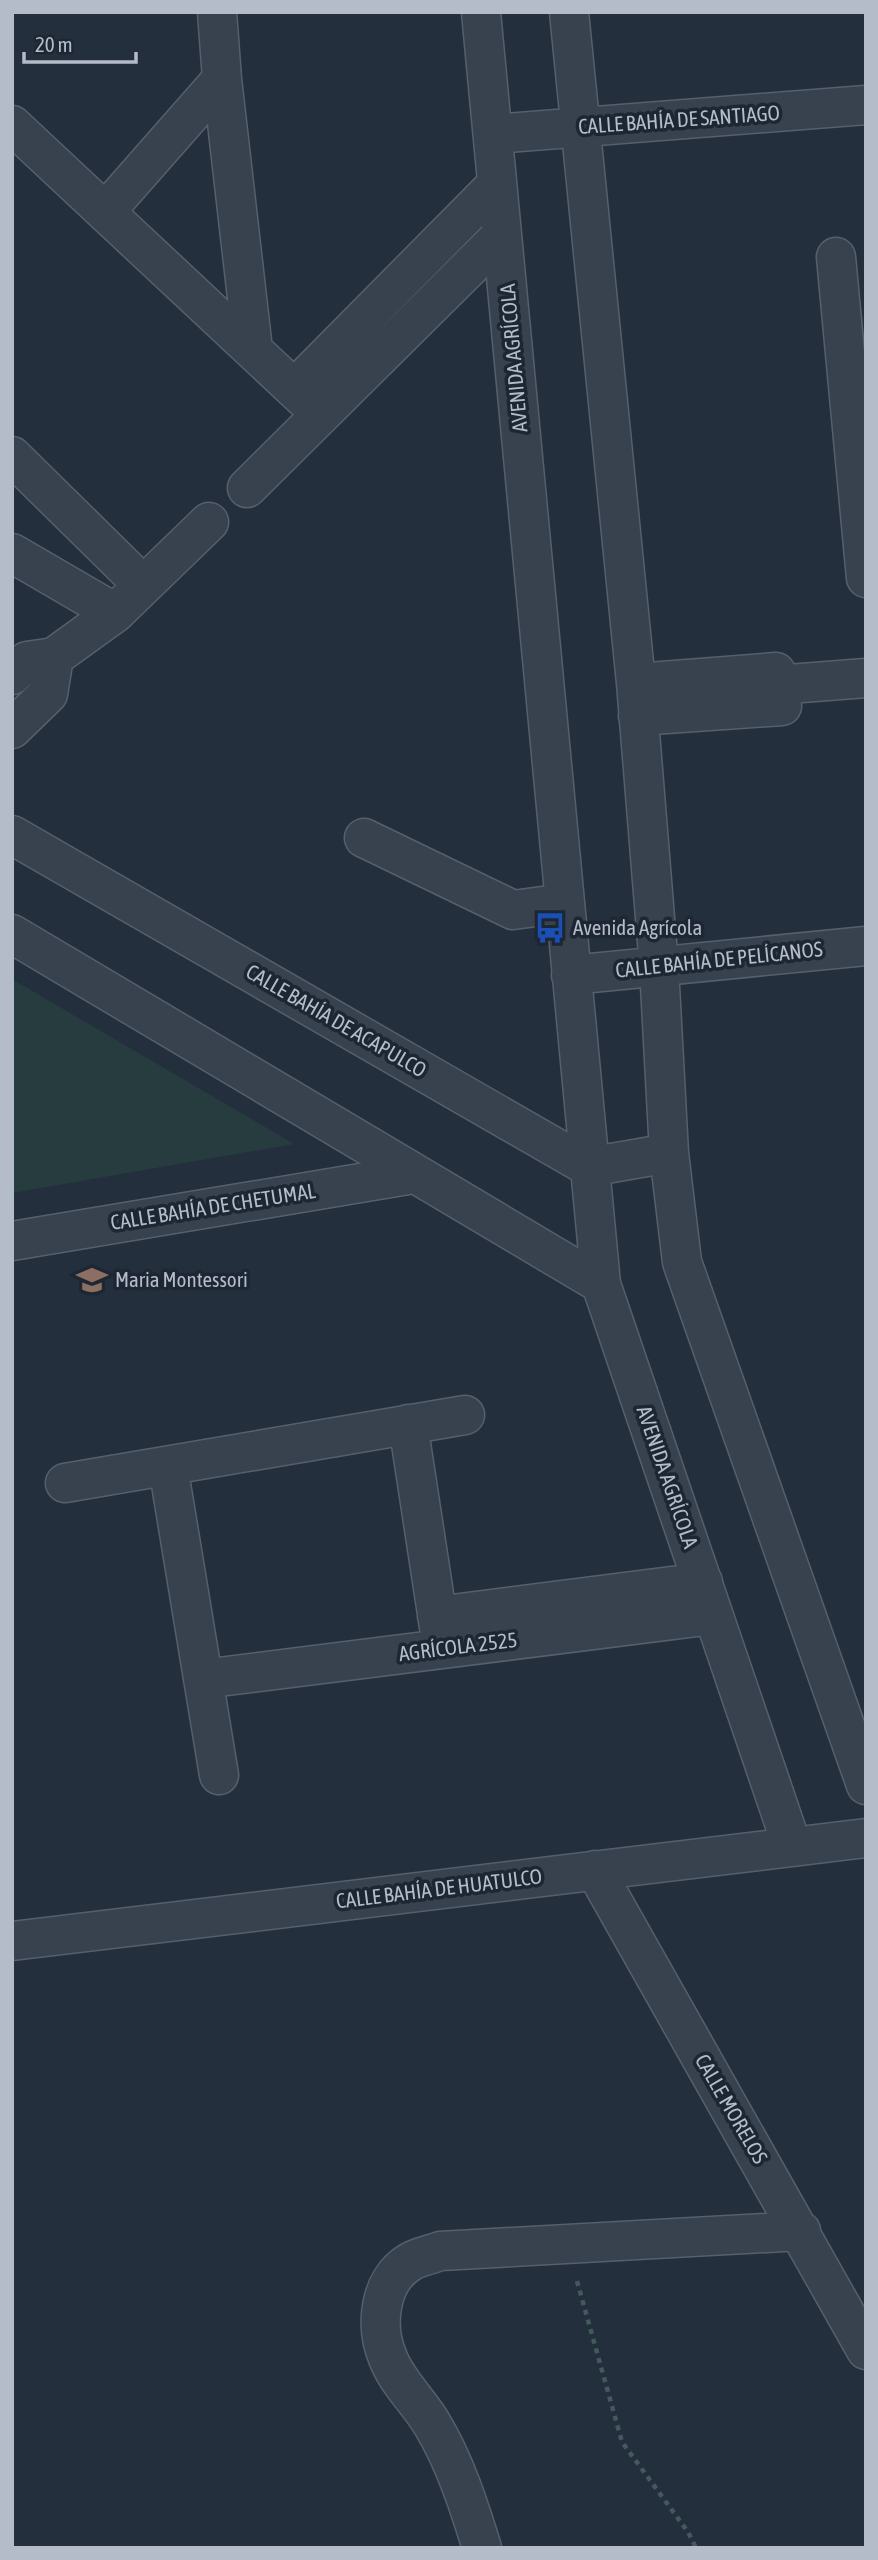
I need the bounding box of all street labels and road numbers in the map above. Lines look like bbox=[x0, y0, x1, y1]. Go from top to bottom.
street label: CALLE BAHÍA DE SANTIAGO bbox=[577, 100, 781, 138]
street label: AVENIDA AGRÍCOLA bbox=[495, 282, 531, 433]
street label: CALLE BAHÍA DE PELÍCANOS bbox=[614, 936, 824, 982]
street label: CALLE BAHÍA DE ACAPULCO bbox=[242, 959, 431, 1082]
street label: CALLE BAHÍA DE CHETUMAL bbox=[109, 1178, 317, 1234]
street label: AVENIDA AGRÍCOLA bbox=[632, 1402, 704, 1552]
street label: AGRÍCOLA 2525 bbox=[397, 1627, 519, 1665]
street label: CALLE BAHÍA DE HUATULCO bbox=[335, 1863, 543, 1913]
street label: CALLE MORELOS bbox=[691, 2050, 773, 2168]

